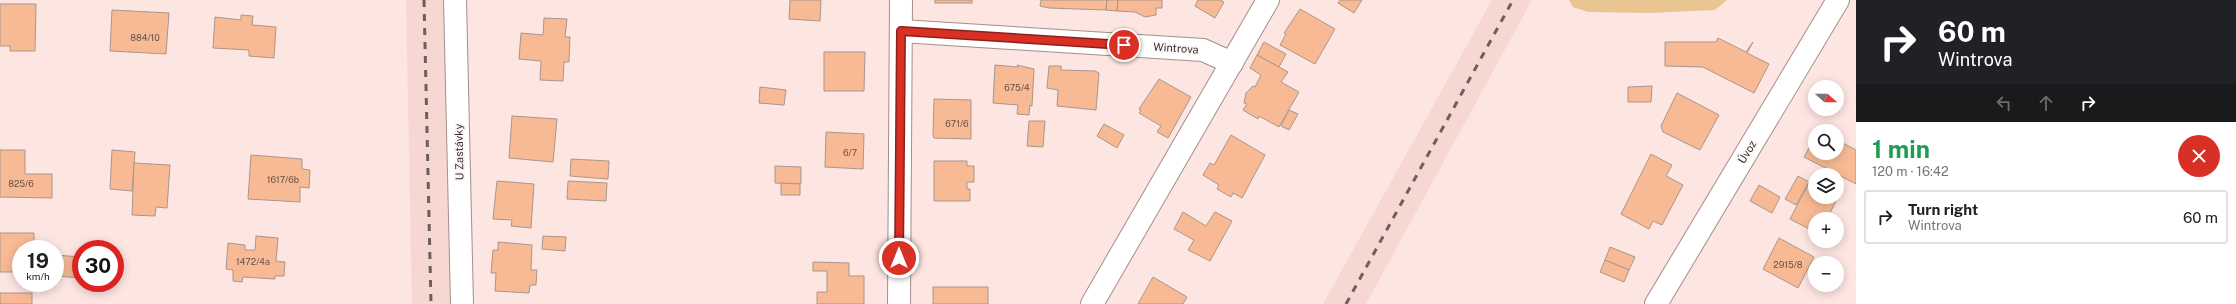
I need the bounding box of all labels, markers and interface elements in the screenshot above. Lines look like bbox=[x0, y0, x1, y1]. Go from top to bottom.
text: 60 m bbox=[1938, 15, 2006, 48]
icon: right bbox=[1872, 16, 1924, 68]
pin bbox=[1107, 28, 1141, 62]
house number: 884/10 bbox=[130, 32, 160, 43]
icon: arrive bbox=[1113, 34, 1135, 56]
street label: Wintrova bbox=[1153, 40, 1199, 56]
text: Wintrova bbox=[1938, 49, 2012, 70]
north arrow bbox=[1808, 80, 1844, 116]
map controls bbox=[1808, 80, 1844, 292]
house number: 675/4 bbox=[1004, 82, 1030, 93]
icon: left bbox=[1993, 92, 2015, 114]
icon: ahead bbox=[2035, 92, 2057, 114]
icon: right bbox=[2077, 92, 2099, 114]
house number: 671/6 bbox=[945, 118, 969, 129]
street label: U Zastávky bbox=[453, 123, 465, 181]
button: search bbox=[1808, 124, 1844, 160]
text: 1 min bbox=[1872, 135, 1930, 163]
button: close bbox=[2178, 135, 2220, 177]
street label: Úvoz bbox=[1735, 138, 1758, 166]
house number: 6/7 bbox=[843, 147, 857, 158]
text: 120 m · 16:42 bbox=[1872, 164, 1949, 179]
button: layers bbox=[1808, 168, 1844, 204]
house number: 1617/6b bbox=[267, 174, 299, 185]
house number: 825/6 bbox=[8, 178, 34, 189]
text: Turn right bbox=[1908, 201, 1978, 218]
icon: right bbox=[1874, 206, 1896, 228]
text: 60 m bbox=[2183, 209, 2218, 226]
button: + bbox=[1808, 212, 1844, 248]
text: Wintrova bbox=[1908, 218, 1962, 233]
position arrow bbox=[878, 237, 920, 279]
speed limit sign: 30 bbox=[72, 240, 124, 292]
text: 19 bbox=[27, 249, 49, 273]
house number: 1472/4a bbox=[236, 256, 270, 267]
button: − bbox=[1808, 256, 1844, 292]
house number: 2915/8 bbox=[1773, 259, 1803, 270]
text: km/h bbox=[26, 270, 50, 282]

